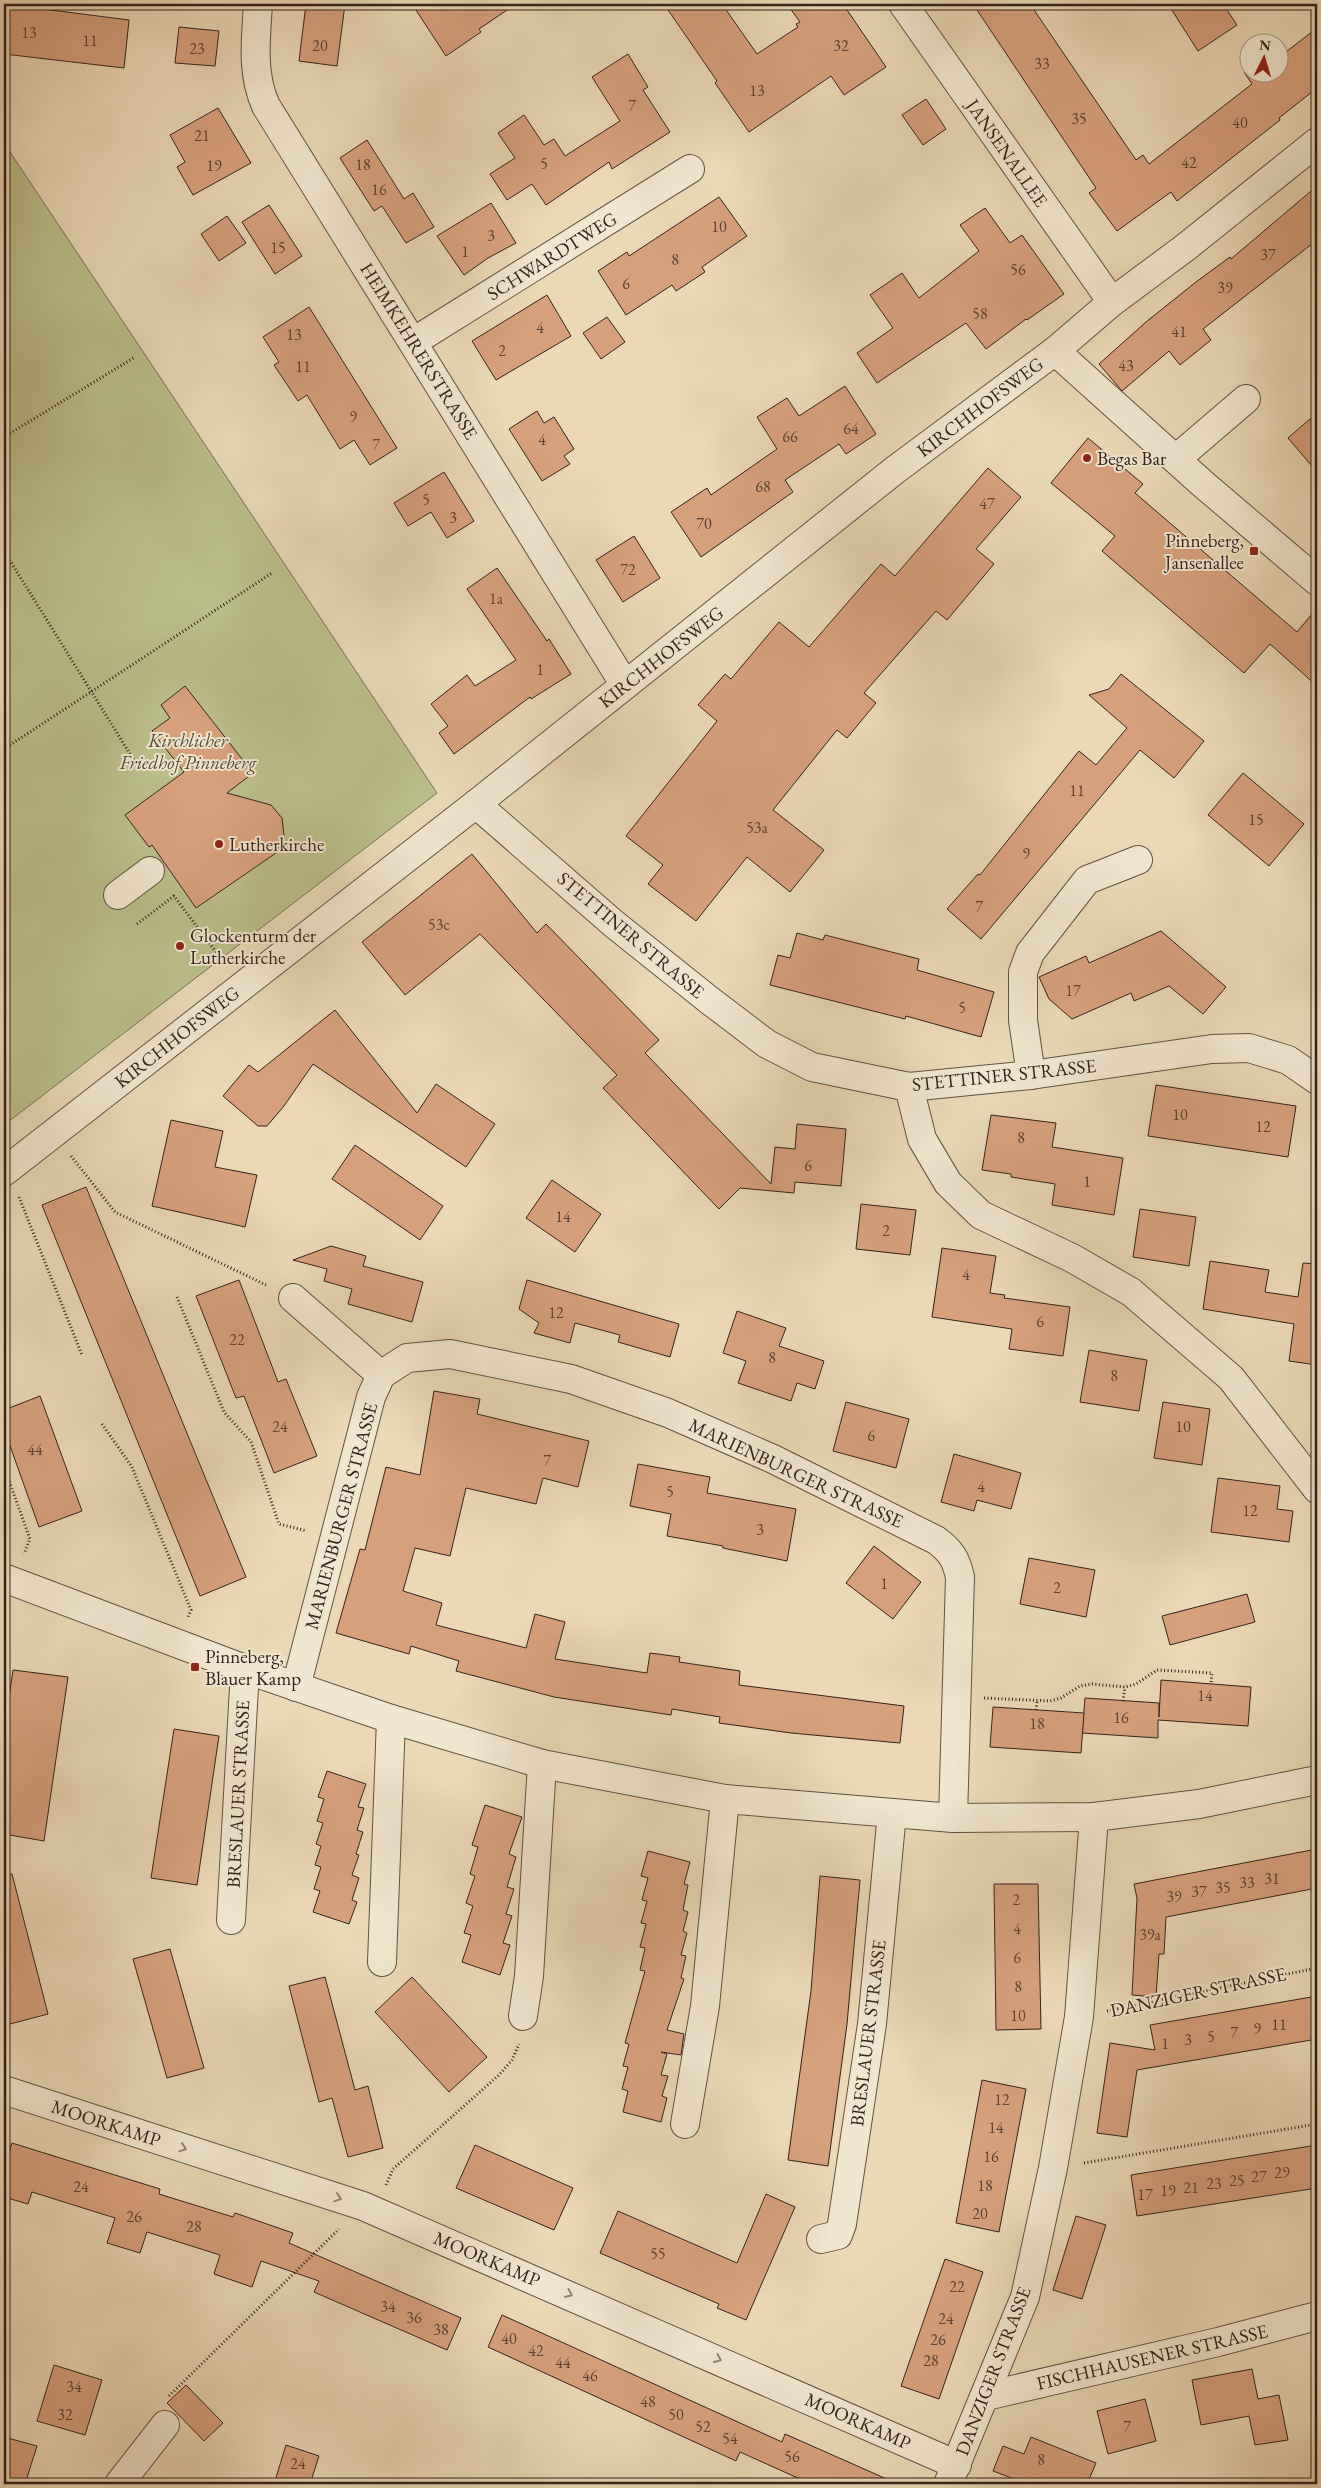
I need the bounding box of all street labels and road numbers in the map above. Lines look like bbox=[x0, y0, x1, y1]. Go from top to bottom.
street label: JANSENALLEE bbox=[959, 93, 1054, 212]
street label: SCHWARDTWEG bbox=[482, 206, 622, 306]
street label: HEIMKEHRERSTRASSE bbox=[354, 258, 484, 444]
street label: KIRCHHOFSWEG bbox=[912, 351, 1048, 463]
street label: KIRCHHOFSWEG bbox=[593, 600, 729, 714]
street label: STETTINER STRASSE bbox=[552, 866, 710, 1004]
street label: KIRCHHOFSWEG bbox=[109, 980, 245, 1094]
street label: STETTINER STRASSE bbox=[911, 1053, 1097, 1097]
street label: MARIENBURGER STRASSE bbox=[299, 1399, 383, 1632]
street label: MARIENBURGER STRASSE bbox=[685, 1412, 908, 1534]
street label: BRESLAUER STRASSE bbox=[221, 1699, 255, 1889]
street label: BRESLAUER STRASSE bbox=[844, 1938, 892, 2128]
street label: DANZIGER STRASSE bbox=[1108, 1961, 1289, 2023]
street label: MOORKAMP bbox=[48, 2094, 164, 2153]
street label: MOORKAMP bbox=[430, 2225, 545, 2293]
street label: DANZIGER STRASSE bbox=[949, 2283, 1037, 2459]
street label: FISCHHAUSENER STRASSE bbox=[1034, 2318, 1270, 2396]
street label: MOORKAMP bbox=[801, 2387, 915, 2456]

